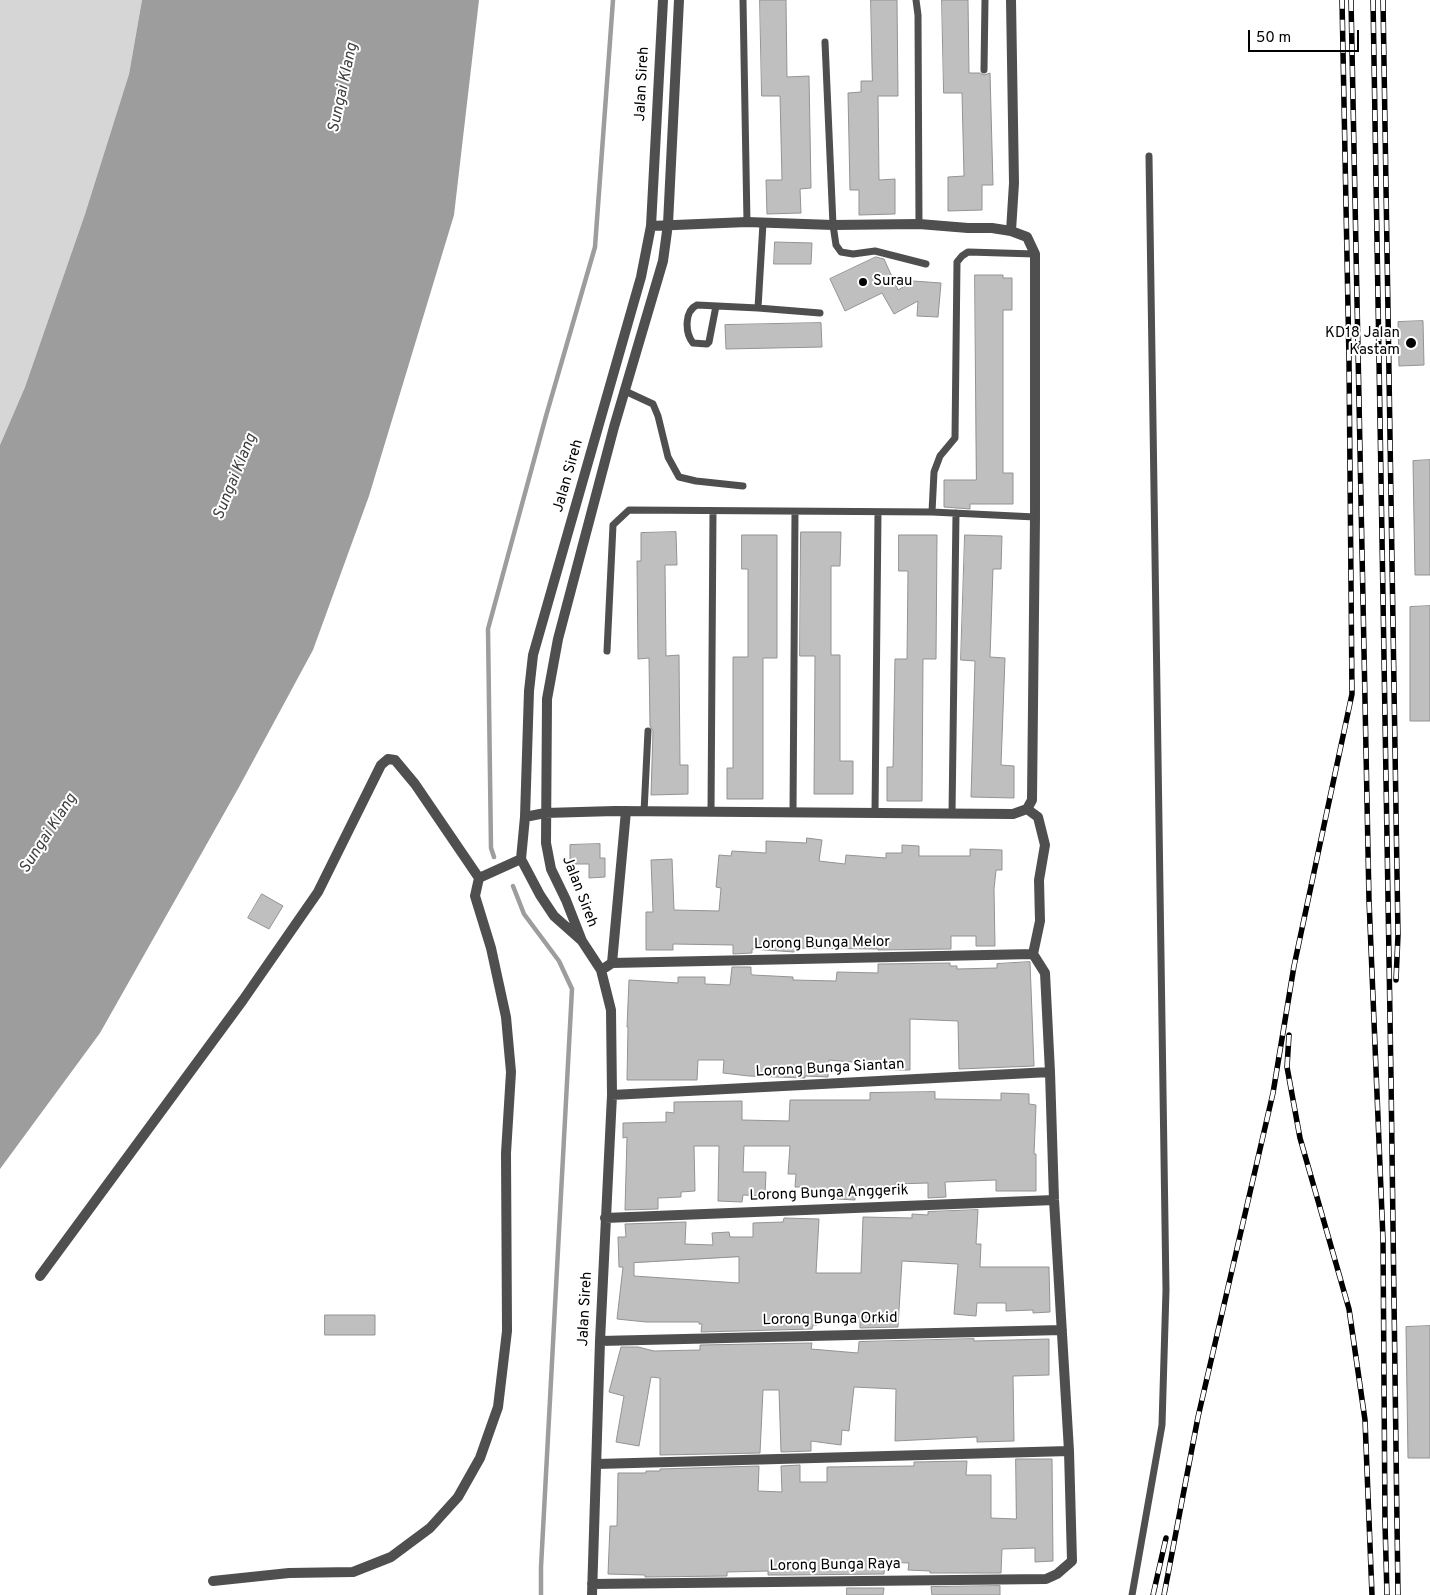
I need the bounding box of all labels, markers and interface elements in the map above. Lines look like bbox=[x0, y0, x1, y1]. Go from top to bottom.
scale bar bbox=[1250, 20, 1361, 52]
text: 50 m bbox=[1256, 29, 1291, 48]
water label: Sungai Klang bbox=[325, 41, 363, 135]
street label: Jalan Sireh bbox=[632, 46, 654, 122]
place label: Surau bbox=[873, 273, 912, 291]
marker: Surau bbox=[857, 276, 869, 288]
place label: KD18 Jalan Kastam bbox=[1325, 325, 1400, 360]
marker: KD18 Jalan Kastam bbox=[1404, 336, 1418, 350]
water label: Sungai Klang bbox=[210, 431, 262, 523]
street label: Jalan Sireh bbox=[550, 438, 588, 514]
water label: Sungai Klang bbox=[16, 791, 82, 877]
street label: Jalan Sireh bbox=[557, 854, 601, 930]
street label: Lorong Bunga Melor bbox=[754, 934, 890, 954]
street label: Lorong Bunga Siantan bbox=[755, 1056, 905, 1082]
street label: Lorong Bunga Anggerik bbox=[749, 1182, 909, 1206]
street label: Jalan Sireh bbox=[575, 1271, 597, 1347]
street label: Lorong Bunga Orkid bbox=[762, 1310, 898, 1330]
street label: Lorong Bunga Raya bbox=[769, 1556, 901, 1576]

